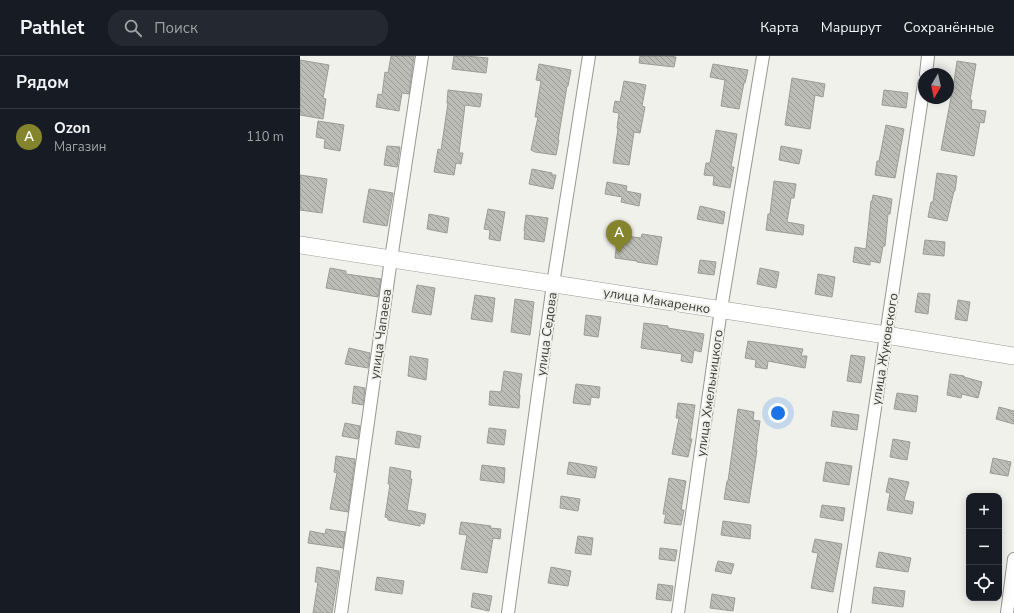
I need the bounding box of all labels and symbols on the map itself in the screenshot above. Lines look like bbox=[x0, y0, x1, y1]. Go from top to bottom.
north arrow bbox=[918, 68, 954, 104]
pin: A bbox=[606, 220, 632, 253]
street label: улица Макаренко bbox=[602, 284, 712, 318]
street label: улица Чапаева bbox=[366, 288, 396, 381]
street label: улица Седова bbox=[532, 291, 562, 377]
street label: улица Жуковского bbox=[867, 292, 903, 407]
street label: улица Хмельницкого bbox=[692, 328, 728, 458]
your location bbox=[768, 403, 788, 423]

